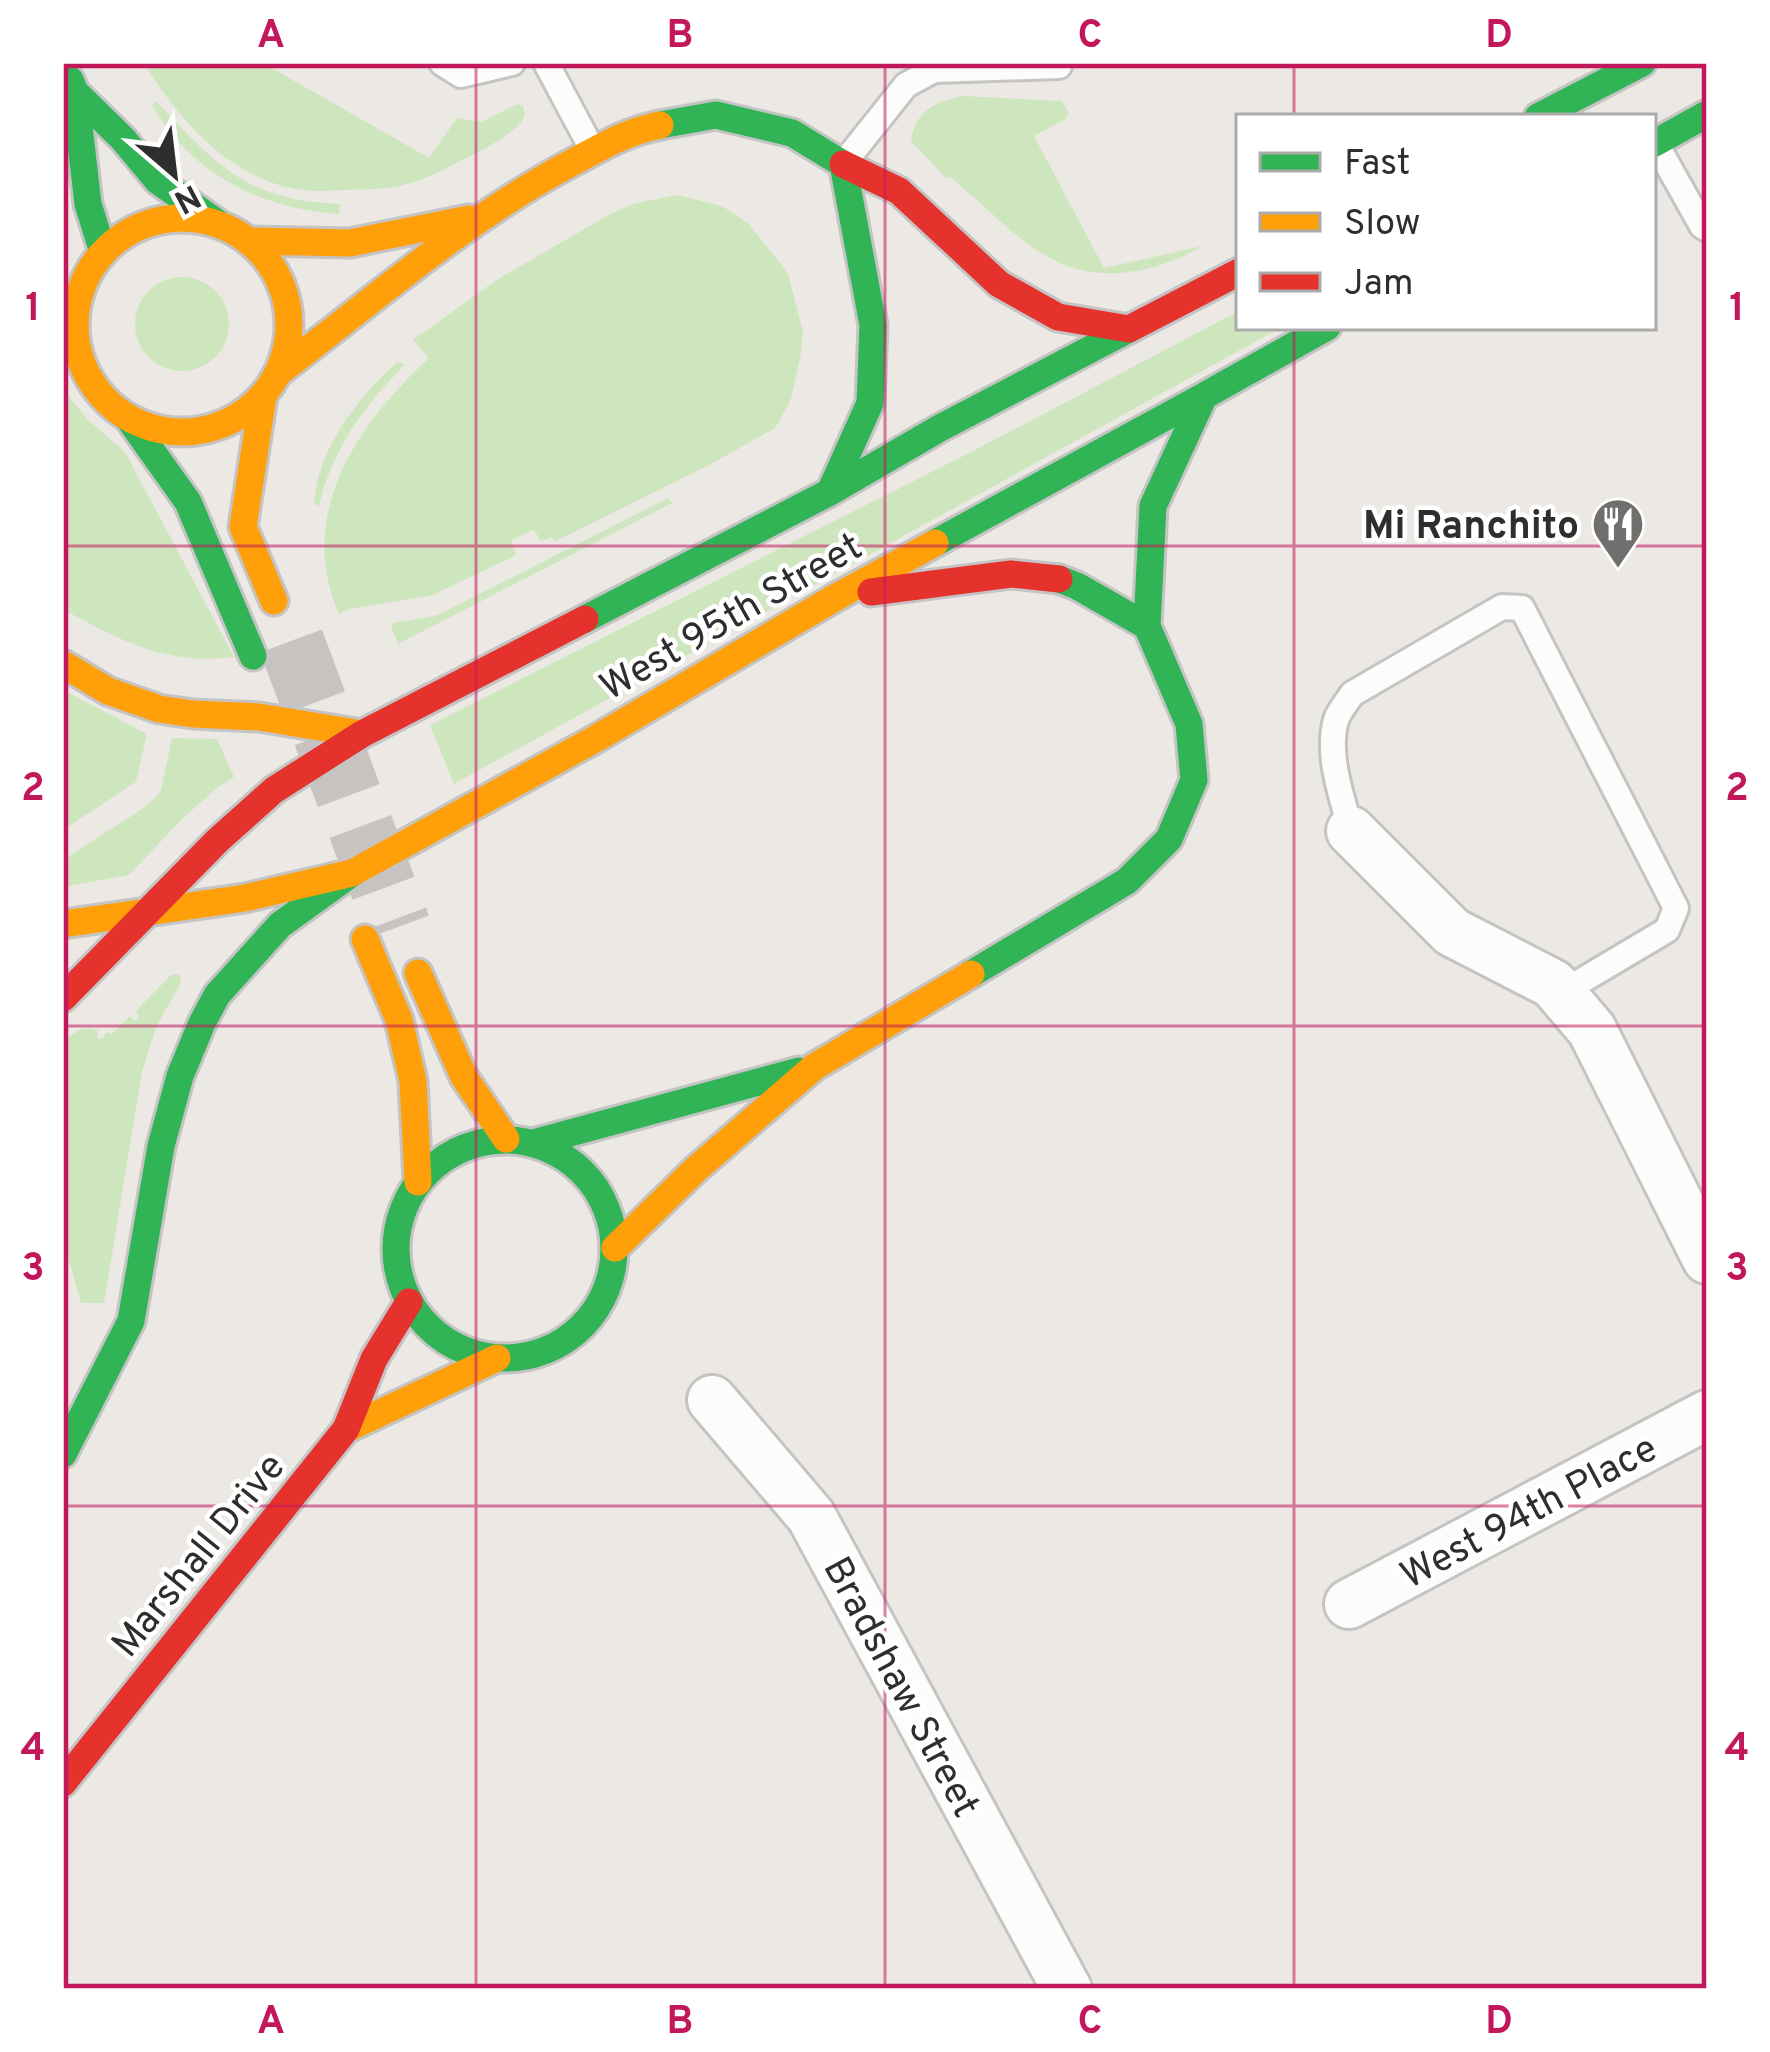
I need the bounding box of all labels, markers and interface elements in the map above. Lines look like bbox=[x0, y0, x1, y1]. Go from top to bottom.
text: A bbox=[257, 13, 285, 62]
text: B bbox=[667, 13, 693, 62]
text: C bbox=[1078, 13, 1102, 62]
text: D bbox=[1485, 13, 1513, 62]
north arrow bbox=[114, 114, 234, 234]
legend bbox=[1236, 114, 1656, 330]
text: Fast bbox=[1344, 142, 1410, 188]
text: N bbox=[166, 173, 207, 221]
text: Slow bbox=[1344, 202, 1420, 248]
text: Jam bbox=[1344, 262, 1414, 308]
text: 1 bbox=[25, 286, 41, 335]
text: 1 bbox=[1729, 286, 1745, 335]
restaurant icon: Mi Ranchito bbox=[1590, 496, 1646, 570]
place label: Mi Ranchito bbox=[1363, 504, 1579, 553]
street label: West 95th Street bbox=[593, 524, 872, 714]
text: 2 bbox=[21, 766, 45, 815]
text: 2 bbox=[1725, 766, 1749, 815]
text: 3 bbox=[21, 1246, 45, 1295]
text: 3 bbox=[1725, 1246, 1749, 1295]
street label: West 94th Place bbox=[1393, 1426, 1667, 1602]
street label: Marshall Drive bbox=[103, 1445, 298, 1669]
street label: Bradshaw Street bbox=[810, 1549, 988, 1827]
text: 4 bbox=[20, 1726, 46, 1775]
text: 4 bbox=[1724, 1726, 1750, 1775]
text: A bbox=[257, 1999, 285, 2048]
text: B bbox=[667, 1999, 693, 2048]
text: C bbox=[1078, 1999, 1102, 2048]
text: D bbox=[1485, 1999, 1513, 2048]

